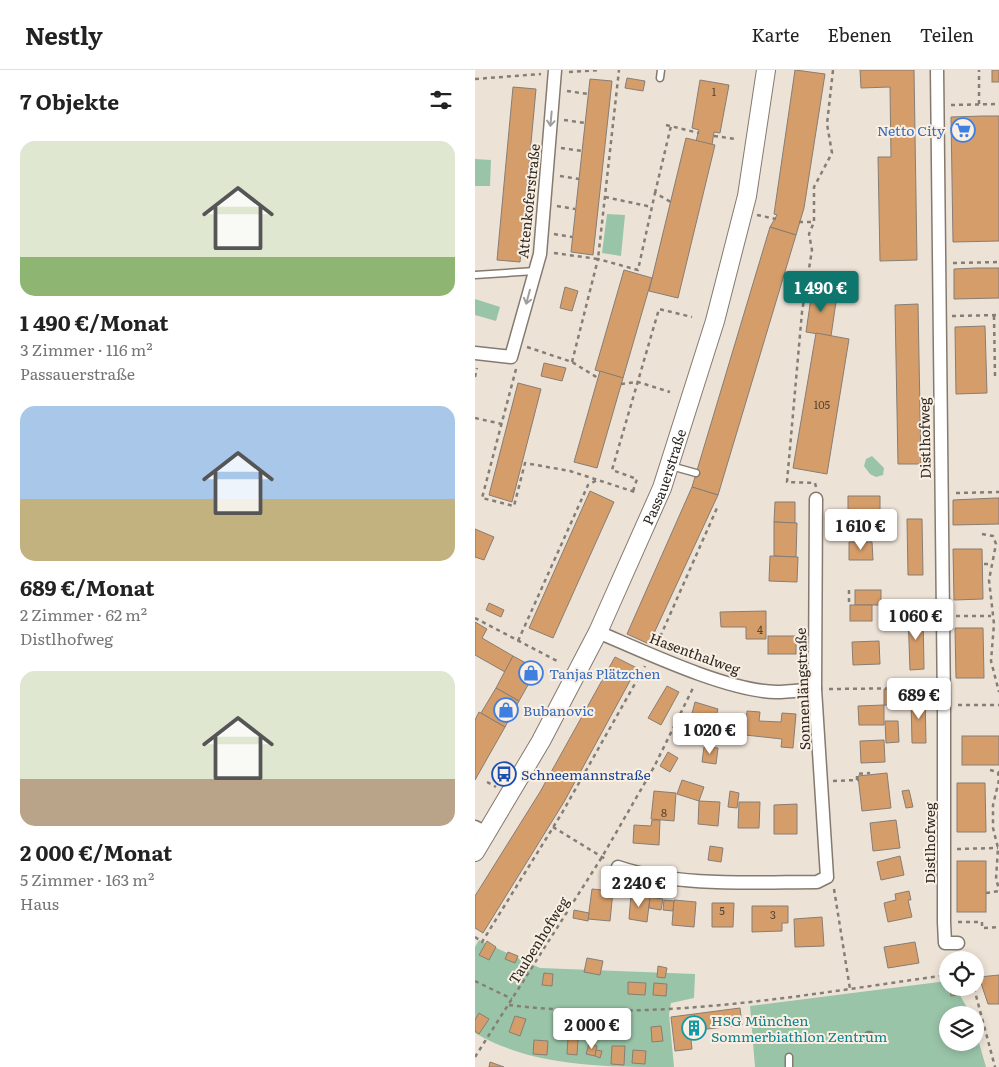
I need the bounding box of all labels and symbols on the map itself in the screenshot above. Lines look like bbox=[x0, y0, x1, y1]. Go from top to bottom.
house number: 1 bbox=[712, 83, 717, 99]
one-way arrow bbox=[546, 110, 556, 126]
supermarket icon: Netto City bbox=[950, 117, 976, 143]
place label: Netto City bbox=[877, 120, 946, 140]
street label: Attenkoferstraße bbox=[512, 143, 544, 259]
pin: 1 490 € bbox=[775, 270, 867, 313]
one-way arrow bbox=[523, 288, 532, 304]
house number: 105 bbox=[814, 396, 831, 412]
street label: Distlhofweg bbox=[913, 397, 935, 479]
street label: Passauerstraße bbox=[637, 426, 690, 528]
pin: 1 610 € bbox=[815, 508, 907, 551]
pin: 1 060 € bbox=[870, 598, 962, 641]
house number: 4 bbox=[757, 621, 763, 637]
street label: Hasenthalweg bbox=[647, 627, 743, 679]
street label: Sonnenlängstraße bbox=[790, 627, 814, 751]
shop icon: Tanjas Plätzchen bbox=[518, 660, 544, 686]
place label: Tanjas Plätzchen bbox=[549, 663, 661, 683]
pin: 689 € bbox=[884, 678, 954, 720]
shop icon: Bubanovic bbox=[493, 697, 519, 723]
place label: Bubanovic bbox=[523, 700, 594, 720]
pin: 1 020 € bbox=[664, 712, 756, 755]
bus stop icon: Schneemannstraße bbox=[491, 761, 517, 787]
place label: Schneemannstraße bbox=[521, 764, 651, 784]
street label: Distlhofweg bbox=[919, 802, 939, 884]
house number: 8 bbox=[661, 804, 667, 820]
pin: 2 240 € bbox=[593, 866, 685, 908]
street label: Taubenhofweg bbox=[503, 892, 573, 988]
house number: 5 bbox=[719, 902, 725, 918]
house number: 3 bbox=[770, 906, 776, 922]
pin: 2 000 € bbox=[546, 1008, 638, 1050]
place label: HSG München Sommerbiathlon Zentrum bbox=[711, 1010, 888, 1046]
building icon: HSG München Sommerbiathlon Zentrum bbox=[681, 1015, 707, 1041]

